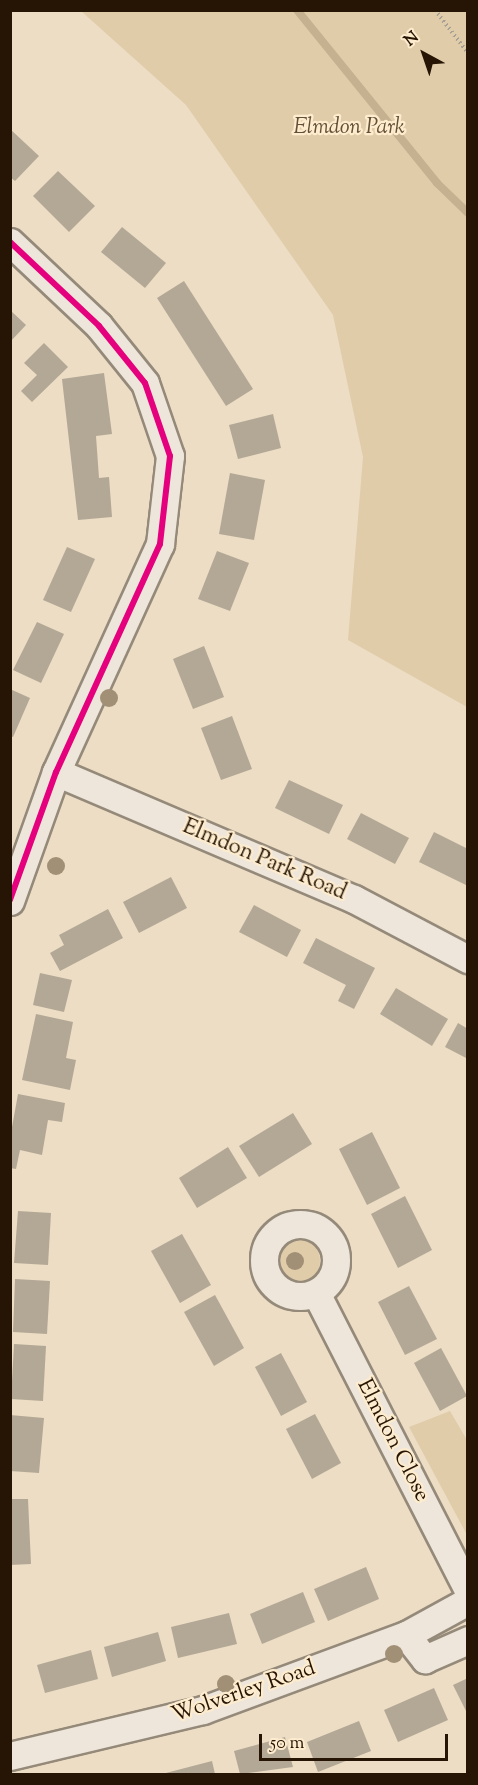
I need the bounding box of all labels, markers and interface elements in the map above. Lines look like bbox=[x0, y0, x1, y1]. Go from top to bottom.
north arrow bbox=[394, 24, 454, 84]
text: N bbox=[400, 27, 424, 53]
park label: Elmdon Park bbox=[293, 116, 405, 142]
street label: Elmdon Park Road bbox=[178, 815, 350, 907]
street label: Elmdon Close bbox=[350, 1375, 434, 1507]
street label: Wolverley Road bbox=[169, 1656, 319, 1730]
scale bar bbox=[262, 1722, 451, 1760]
text: 50 m bbox=[270, 1731, 304, 1757]

